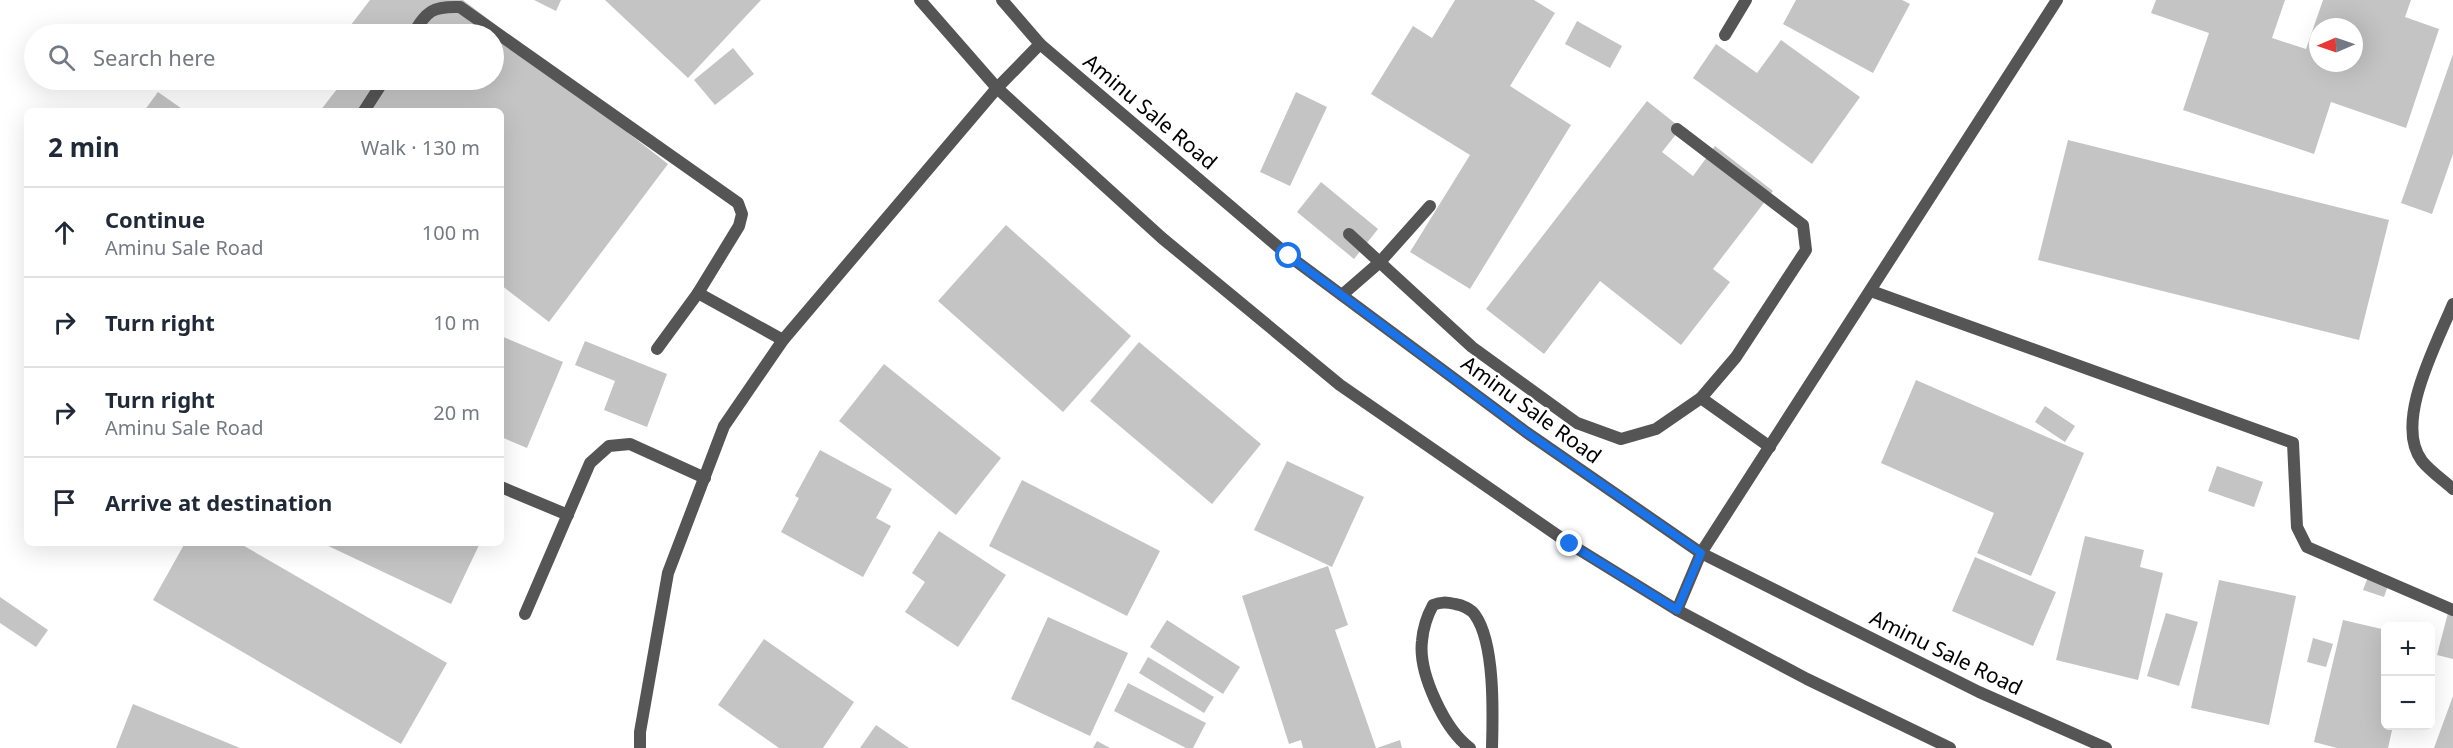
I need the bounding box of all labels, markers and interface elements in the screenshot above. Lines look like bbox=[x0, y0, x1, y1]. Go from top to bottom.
north arrow bbox=[2309, 18, 2363, 72]
search box bbox=[24, 24, 504, 90]
icon: search bbox=[45, 41, 78, 74]
text: Search here bbox=[93, 42, 215, 72]
street label: Aminu Sale Road bbox=[1078, 47, 1223, 175]
text: 2 min bbox=[48, 129, 120, 165]
text: Walk · 130 m bbox=[361, 134, 480, 161]
text: Continue bbox=[105, 204, 205, 234]
icon: ahead bbox=[48, 216, 81, 249]
text: 100 m bbox=[422, 219, 480, 246]
text: Aminu Sale Road bbox=[105, 234, 263, 261]
route start bbox=[1275, 242, 1301, 268]
icon: right bbox=[48, 306, 81, 339]
text: Turn right bbox=[105, 307, 215, 337]
text: 10 m bbox=[433, 309, 480, 336]
street label: Aminu Sale Road bbox=[1456, 349, 1607, 469]
text: Turn right bbox=[105, 384, 215, 414]
icon: right bbox=[48, 396, 81, 429]
text: 20 m bbox=[433, 399, 480, 426]
text: Aminu Sale Road bbox=[105, 414, 263, 441]
icon: arrive bbox=[48, 486, 81, 519]
text: Arrive at destination bbox=[105, 487, 332, 517]
route end bbox=[1556, 530, 1582, 556]
street label: Aminu Sale Road bbox=[1866, 603, 2027, 701]
map controls bbox=[2381, 622, 2435, 730]
button: + bbox=[2381, 622, 2435, 676]
button: − bbox=[2381, 676, 2435, 730]

